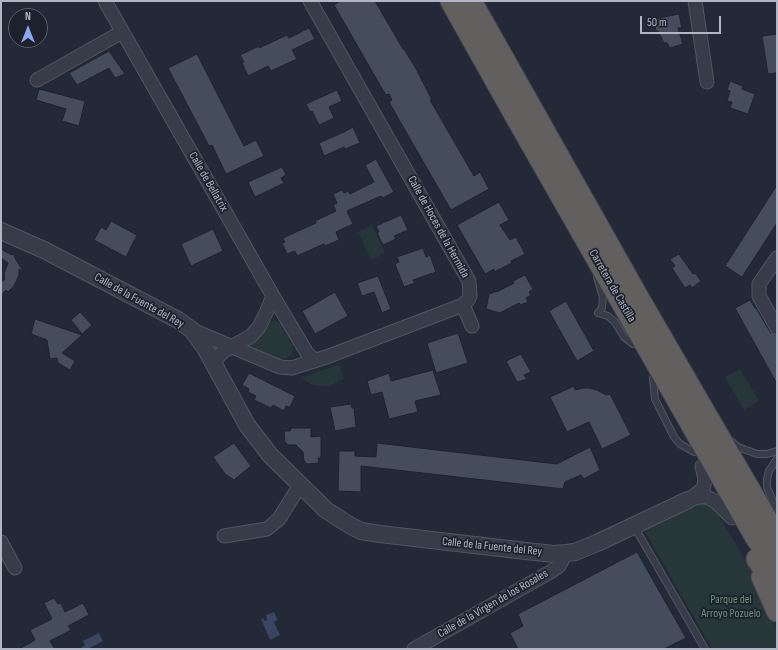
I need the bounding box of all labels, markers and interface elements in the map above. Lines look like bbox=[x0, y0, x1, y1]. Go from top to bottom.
north arrow bbox=[8, 8, 48, 48]
scale bar bbox=[642, 8, 723, 34]
text: N bbox=[25, 10, 31, 23]
text: 50 m bbox=[647, 15, 667, 30]
street label: Calle de Bellatrix bbox=[185, 150, 231, 214]
street label: Calle de Hoces de la Hermida bbox=[404, 173, 472, 281]
street label: Carretera de Castilla bbox=[585, 247, 639, 325]
street label: Calle de la Fuente del Rey bbox=[92, 270, 186, 332]
street label: Calle de la Fuente del Rey bbox=[441, 535, 543, 559]
street label: Calle de la Virgen de los Rosales bbox=[435, 566, 551, 642]
park label: Parque del Arroyo Pozuelo bbox=[701, 593, 761, 621]

